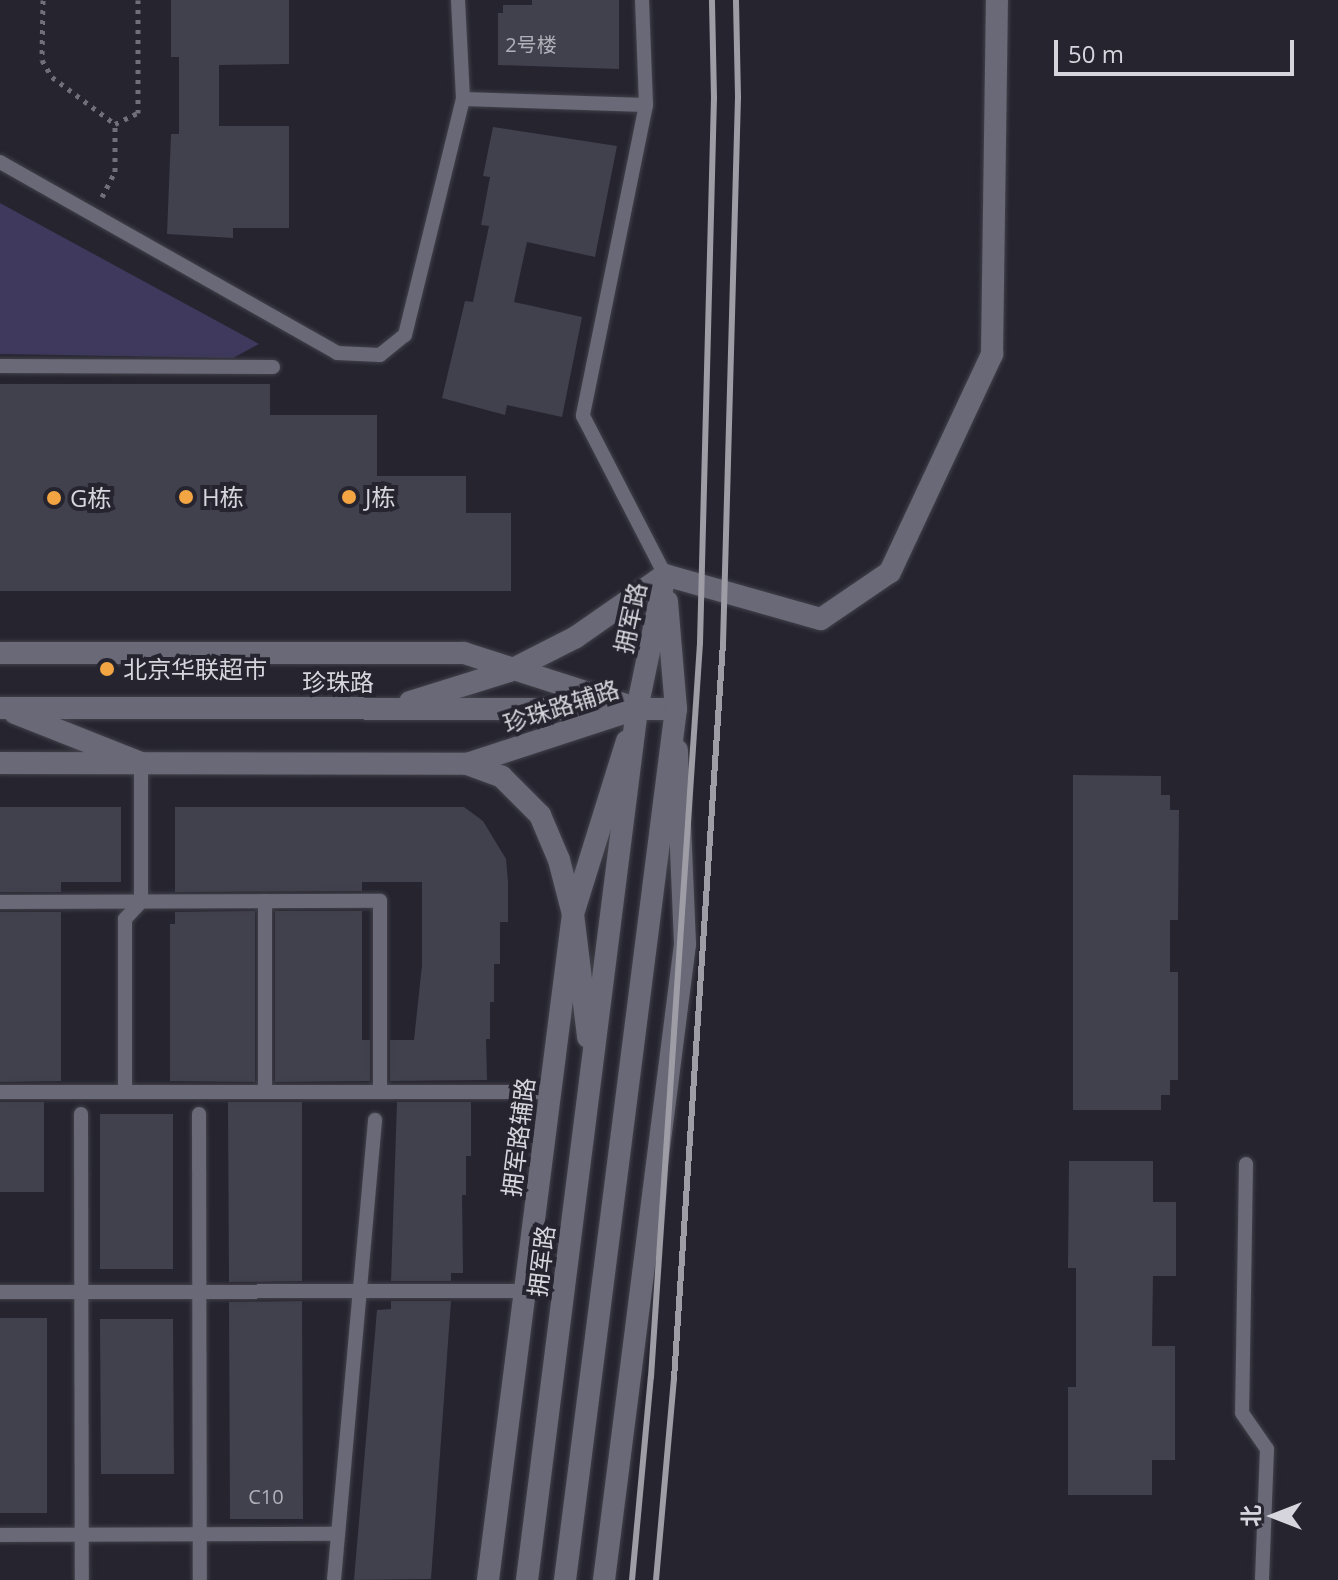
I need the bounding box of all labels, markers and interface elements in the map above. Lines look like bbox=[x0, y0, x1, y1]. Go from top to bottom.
scale bar bbox=[1058, 24, 1298, 74]
house number: 2号楼 bbox=[505, 32, 557, 56]
text: 50 m bbox=[1068, 37, 1124, 70]
place label: H栋 bbox=[202, 483, 244, 511]
place label: J栋 bbox=[365, 483, 395, 511]
place label: G栋 bbox=[70, 484, 111, 512]
marker: H栋 bbox=[177, 488, 195, 506]
marker: J栋 bbox=[340, 488, 358, 506]
marker: G栋 bbox=[45, 489, 63, 507]
street label: 拥军路 bbox=[608, 580, 652, 656]
place label: 北京华联超巿 bbox=[123, 655, 267, 683]
marker: 北京华联超巿 bbox=[98, 660, 116, 678]
street label: 珍珠路 bbox=[302, 668, 374, 696]
street label: 珍珠路辅路 bbox=[499, 674, 623, 738]
street label: 拥军路辅路 bbox=[496, 1076, 540, 1198]
street label: 拥军路 bbox=[522, 1224, 560, 1298]
north arrow bbox=[1234, 1476, 1314, 1556]
house number: C10 bbox=[248, 1484, 284, 1508]
text: 北 bbox=[1235, 1505, 1265, 1527]

